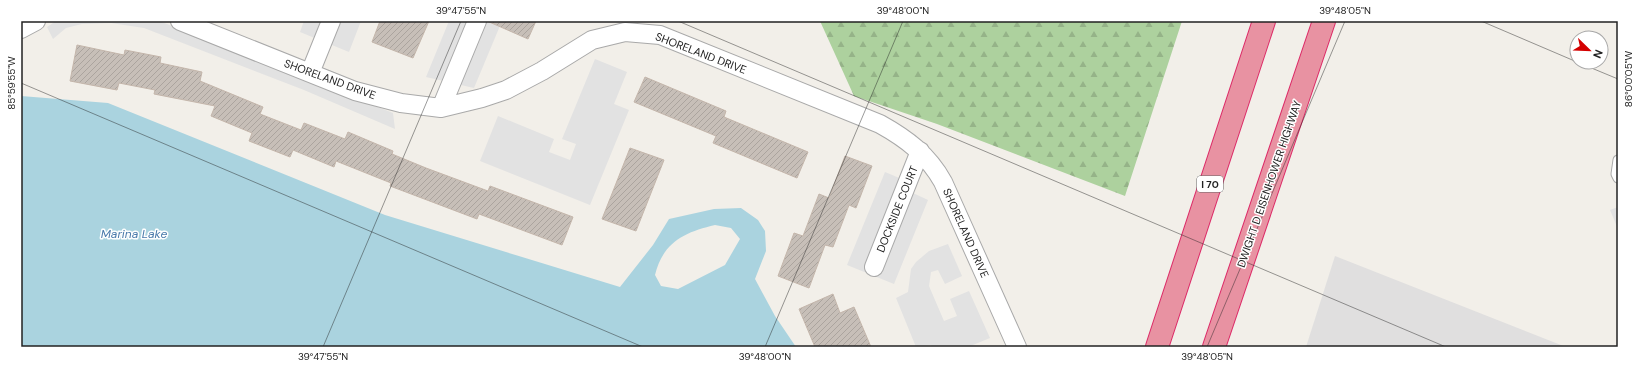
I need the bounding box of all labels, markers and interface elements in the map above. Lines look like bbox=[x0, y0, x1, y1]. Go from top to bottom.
text: 39°47'55"N bbox=[436, 4, 486, 17]
text: 39°48'00"N bbox=[877, 4, 929, 17]
text: 39°48'05"N bbox=[1319, 4, 1371, 17]
street label: SHORELAND DRIVE bbox=[653, 29, 749, 77]
north arrow bbox=[1569, 30, 1609, 70]
text: N bbox=[1590, 47, 1606, 60]
text: 86°00'05"W bbox=[1622, 50, 1635, 107]
text: 85°59'55"W bbox=[5, 56, 18, 110]
street label: SHORELAND DRIVE bbox=[282, 56, 378, 102]
street label: DWIGHT D EISENHOWER HIGHWAY bbox=[1234, 98, 1304, 269]
street label: DOCKSIDE COURT bbox=[873, 164, 921, 254]
road number: I 70 bbox=[1197, 176, 1223, 192]
street label: SHORELAND DRIVE bbox=[940, 186, 992, 280]
water label: Marina Lake bbox=[101, 226, 167, 242]
text: 39°47'55"N bbox=[298, 350, 348, 363]
text: 39°48'00"N bbox=[739, 350, 791, 363]
text: 39°48'05"N bbox=[1181, 350, 1233, 363]

